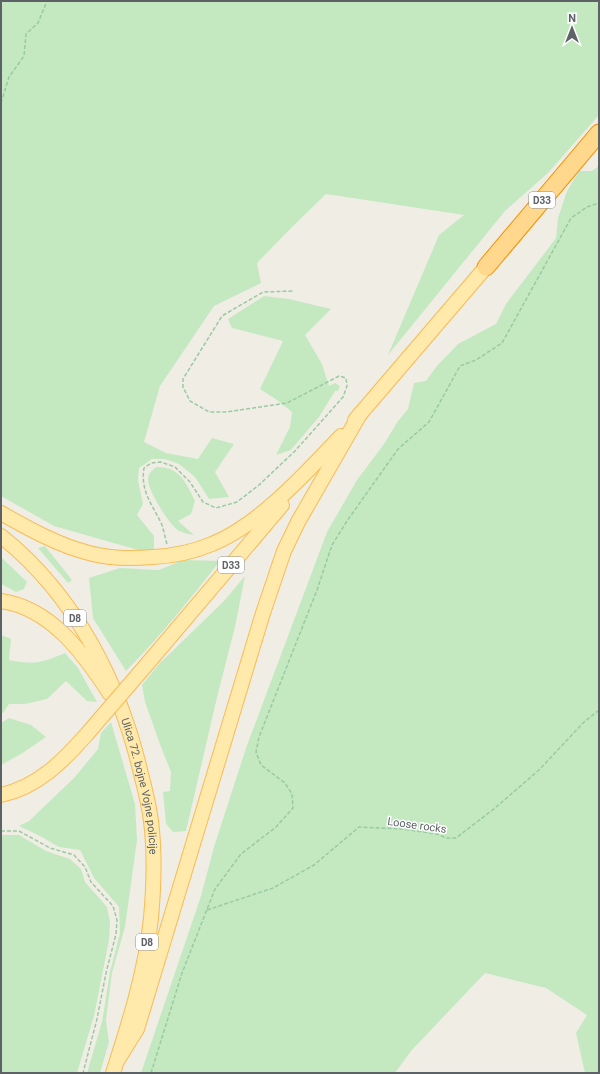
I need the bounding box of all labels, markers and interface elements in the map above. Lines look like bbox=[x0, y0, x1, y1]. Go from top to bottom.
north arrow bbox=[552, 8, 592, 48]
text: N bbox=[568, 12, 576, 25]
road number: D33 bbox=[529, 192, 555, 208]
road number: D33 bbox=[218, 557, 244, 573]
road number: D8 bbox=[64, 610, 86, 626]
street label: Ulica 72. bojne Vojne policije bbox=[118, 716, 160, 855]
street label: Loose rocks bbox=[387, 815, 448, 836]
road number: D8 bbox=[136, 934, 158, 950]

